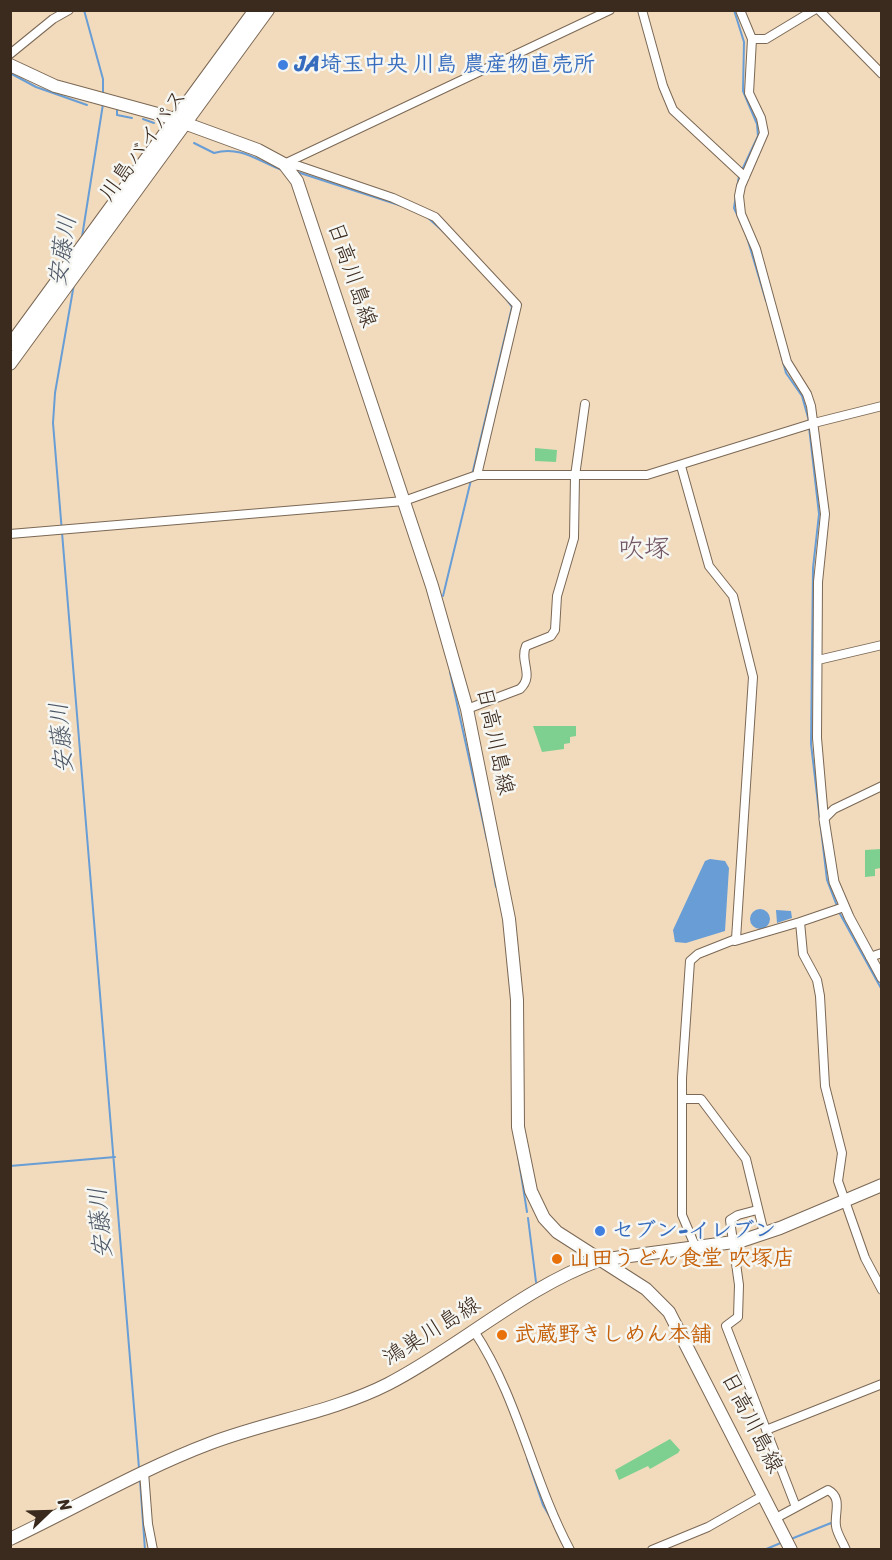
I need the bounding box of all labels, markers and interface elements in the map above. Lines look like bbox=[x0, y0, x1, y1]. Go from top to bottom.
place label: JA埼玉中央 川島 農産物直売所 bbox=[295, 52, 595, 78]
marker: JA埼玉中央 川島 農産物直売所 bbox=[276, 58, 290, 72]
street label: 川島バイパス bbox=[95, 85, 193, 207]
water label: 安藤川 bbox=[44, 213, 84, 289]
street label: 日高川島線 bbox=[321, 219, 381, 331]
district label: 吹塚 bbox=[618, 534, 670, 566]
street label: 日高川島線 bbox=[470, 684, 518, 798]
water label: 安藤川 bbox=[46, 701, 80, 775]
water label: 安藤川 bbox=[85, 1186, 119, 1260]
place label: セブン-イレブン bbox=[612, 1218, 776, 1244]
marker: セブン-イレブン bbox=[593, 1224, 607, 1238]
place label: 山田うどん食堂 吹塚店 bbox=[569, 1246, 795, 1272]
marker: 山田うどん食堂 吹塚店 bbox=[550, 1252, 564, 1266]
street label: 鴻巣川島線 bbox=[378, 1292, 486, 1372]
place label: 武蔵野きしめん本舗 bbox=[514, 1322, 712, 1348]
marker: 武蔵野きしめん本舗 bbox=[495, 1328, 509, 1342]
street label: 日高川島線 bbox=[714, 1368, 788, 1478]
north arrow bbox=[18, 1482, 78, 1542]
text: N bbox=[50, 1494, 81, 1516]

